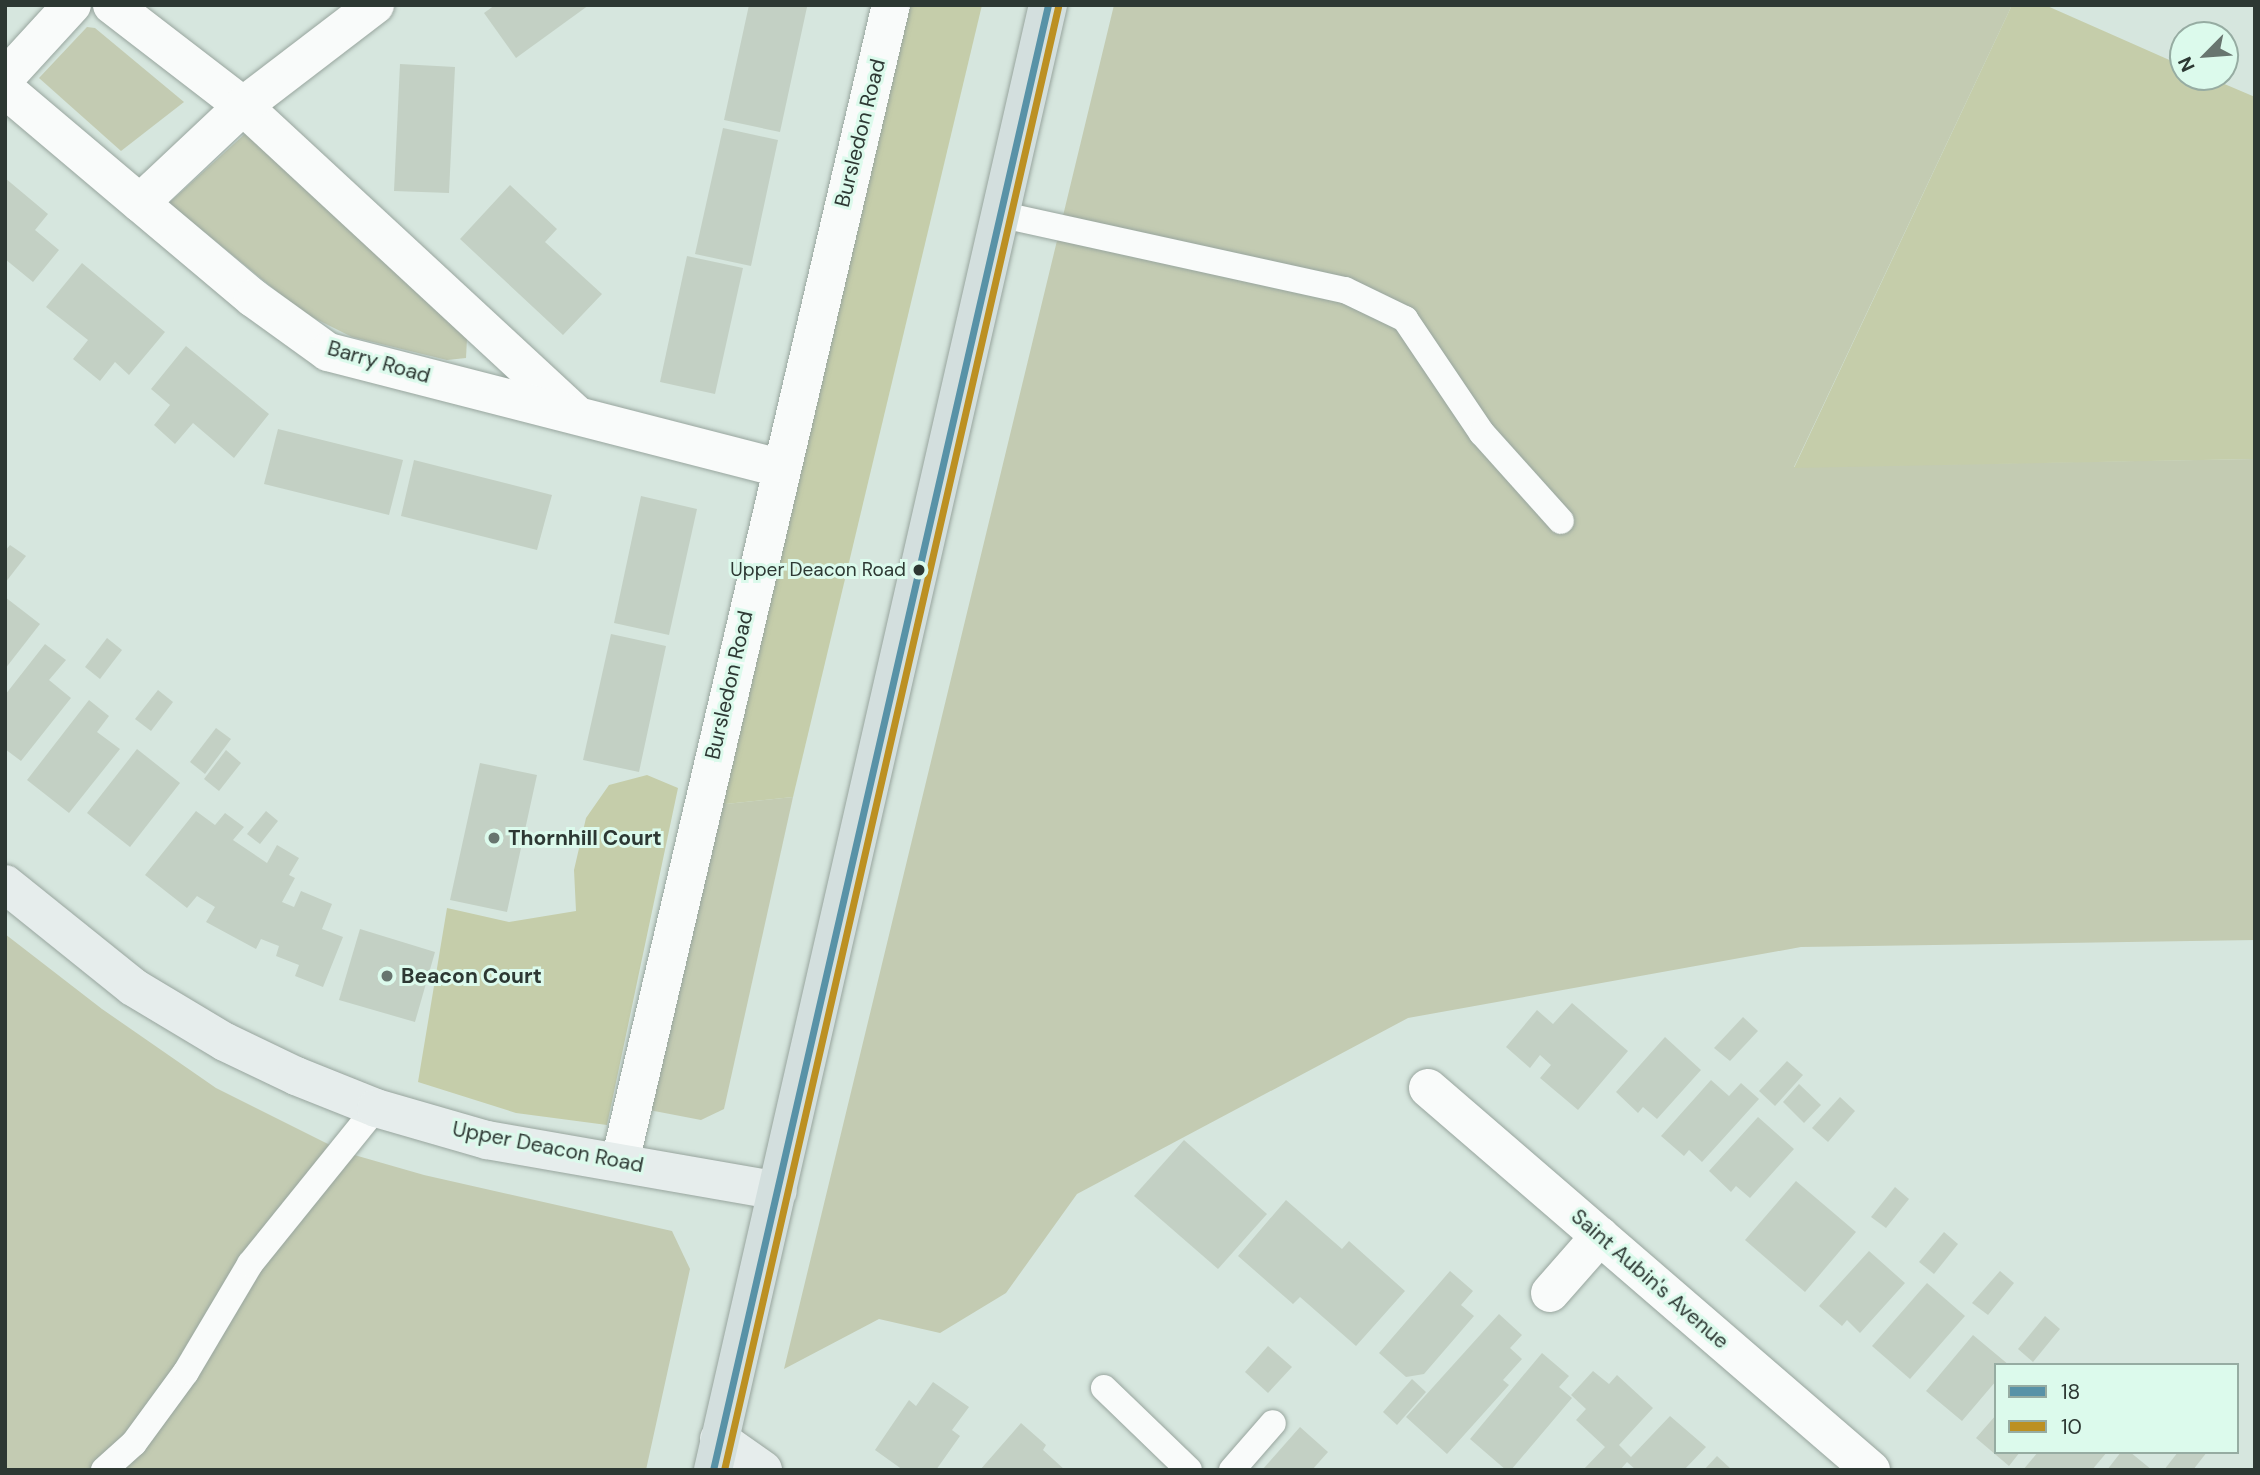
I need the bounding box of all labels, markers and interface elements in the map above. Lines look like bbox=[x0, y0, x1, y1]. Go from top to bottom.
north arrow bbox=[2169, 21, 2239, 91]
text: N bbox=[2172, 53, 2201, 76]
street label: Bursledon Road bbox=[829, 56, 891, 210]
street label: Barry Road bbox=[325, 335, 433, 389]
place label: Upper Deacon Road bbox=[730, 559, 906, 581]
marker: Upper Deacon Road bbox=[912, 563, 926, 577]
street label: Bursledon Road bbox=[700, 608, 758, 762]
place label: Thornhill Court bbox=[508, 825, 662, 851]
marker: Thornhill Court bbox=[486, 830, 502, 846]
place label: Beacon Court bbox=[401, 963, 542, 989]
marker: Beacon Court bbox=[379, 968, 395, 984]
street label: Upper Deacon Road bbox=[450, 1116, 646, 1178]
street label: Saint Aubin's Avenue bbox=[1566, 1204, 1734, 1354]
legend bbox=[1994, 1363, 2239, 1454]
text: 18 bbox=[2061, 1378, 2080, 1406]
text: 10 bbox=[2061, 1413, 2082, 1441]

